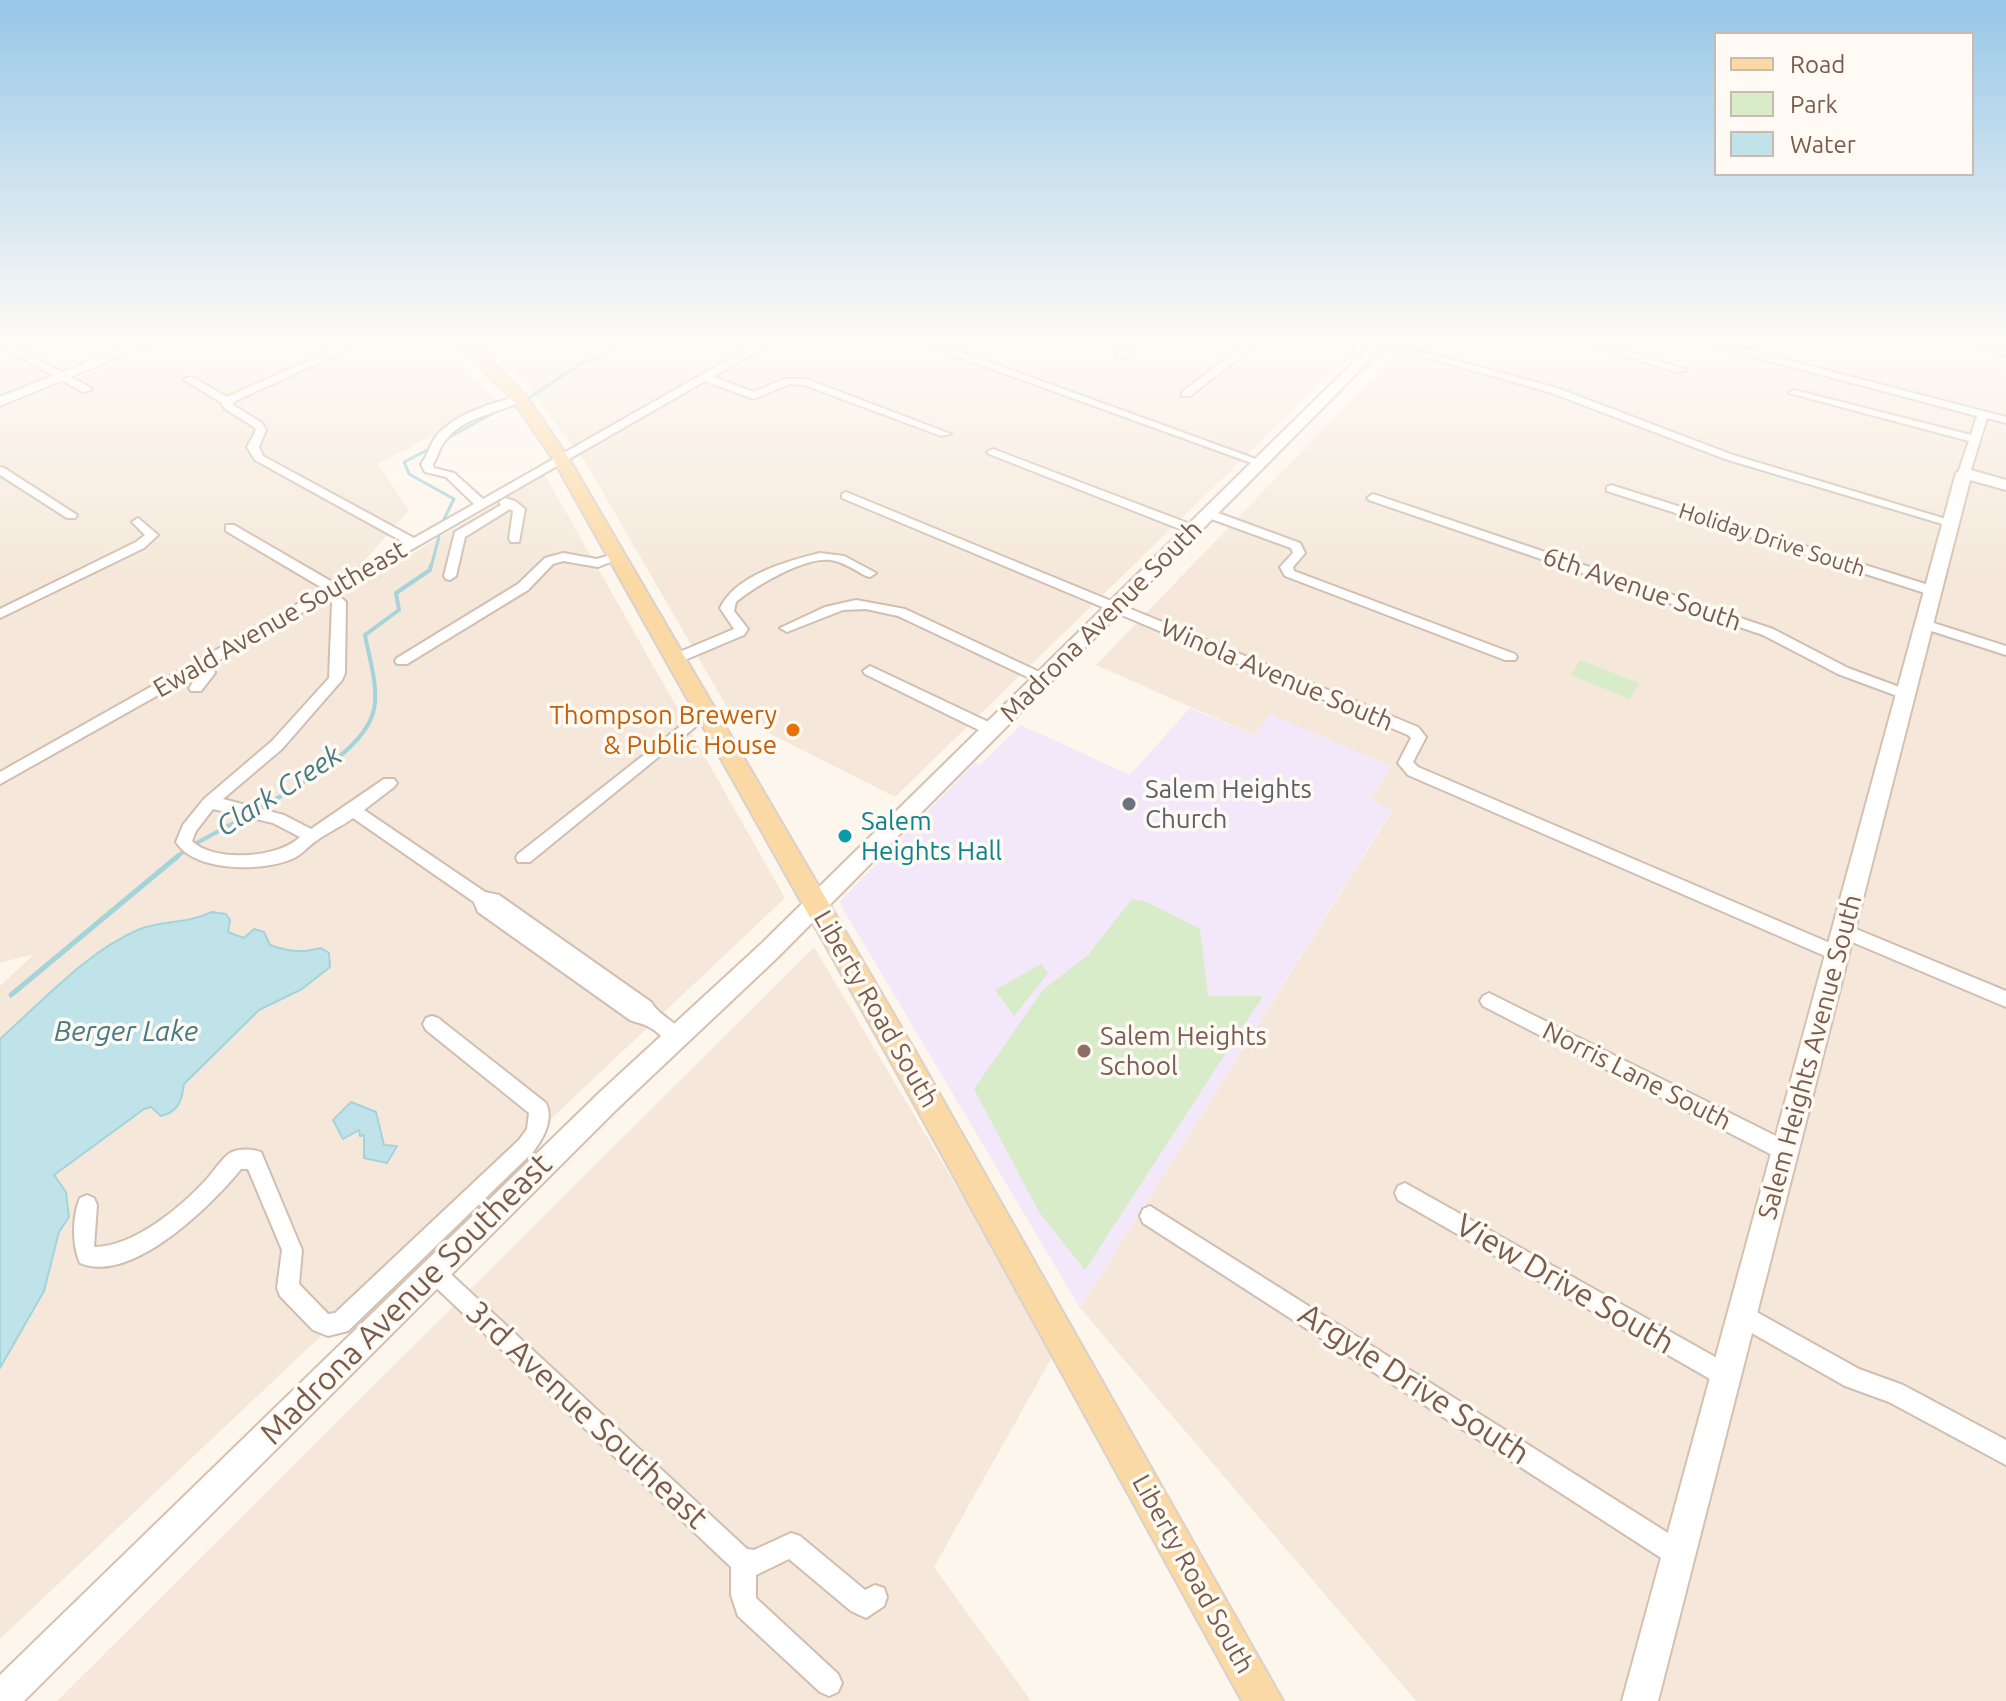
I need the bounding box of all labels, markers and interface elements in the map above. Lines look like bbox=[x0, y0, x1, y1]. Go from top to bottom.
legend bbox=[1714, 32, 1974, 176]
text: Road bbox=[1790, 51, 1845, 78]
text: Park bbox=[1790, 91, 1838, 118]
text: Water bbox=[1790, 131, 1856, 158]
street label: Holiday Drive South bbox=[1676, 497, 1868, 583]
street label: Madrona Avenue South bbox=[994, 514, 1208, 728]
street label: Ewald Avenue Southeast bbox=[148, 534, 412, 704]
street label: 6th Avenue South bbox=[1539, 540, 1745, 638]
street label: Winola Avenue South bbox=[1156, 612, 1398, 738]
place label: Thompson Brewery & Public House bbox=[549, 699, 777, 760]
marker: Thompson Brewery & Public House bbox=[784, 721, 802, 739]
water label: Clark Creek bbox=[210, 738, 348, 844]
place label: Salem Heights Church bbox=[1145, 773, 1312, 834]
marker: Salem Heights Church bbox=[1120, 795, 1138, 813]
place label: Salem Heights Hall bbox=[861, 805, 1002, 866]
marker: Salem Heights Hall bbox=[836, 827, 854, 845]
street label: Salem Heights Avenue South bbox=[1752, 891, 1868, 1223]
street label: Liberty Road South bbox=[807, 905, 945, 1113]
water label: Berger Lake bbox=[54, 1015, 198, 1049]
street label: Norris Lane South bbox=[1537, 1015, 1737, 1137]
place label: Salem Heights School bbox=[1100, 1020, 1267, 1082]
marker: Salem Heights School bbox=[1075, 1042, 1093, 1060]
street label: Madrona Avenue Southeast bbox=[252, 1145, 560, 1453]
street label: View Drive South bbox=[1449, 1206, 1681, 1362]
street label: 3rd Avenue Southeast bbox=[458, 1293, 716, 1537]
street label: Argyle Drive South bbox=[1291, 1295, 1537, 1473]
street label: Liberty Road South bbox=[1125, 1469, 1261, 1679]

